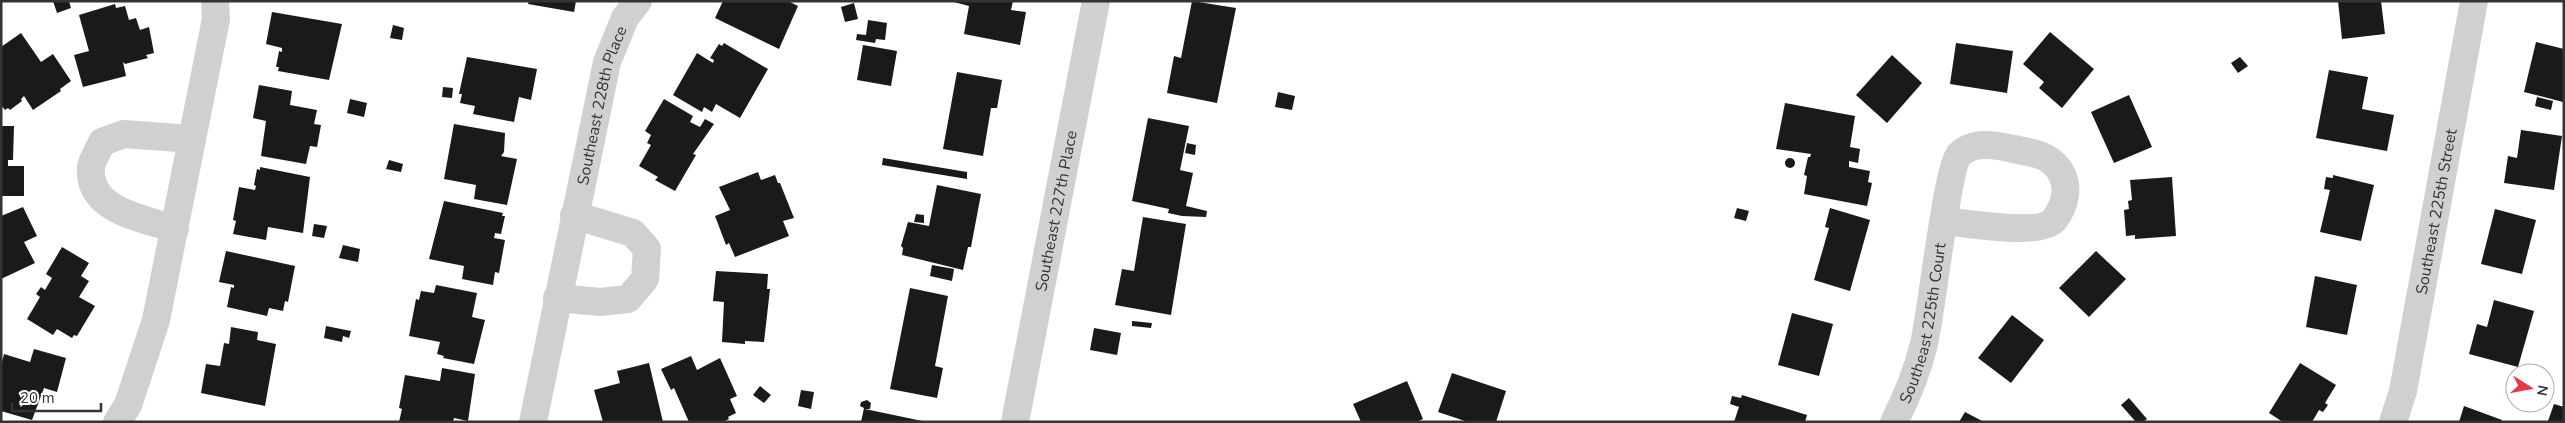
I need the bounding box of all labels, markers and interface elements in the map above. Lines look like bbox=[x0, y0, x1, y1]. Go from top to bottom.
street label: Southeast 228th Place bbox=[572, 23, 633, 187]
street label: Southeast 225th Street bbox=[2411, 127, 2463, 296]
street label: Southeast 227th Place bbox=[1030, 129, 1083, 293]
street label: Southeast 225th Court bbox=[1894, 241, 1952, 407]
north arrow bbox=[2505, 363, 2555, 413]
scale bar bbox=[12, 380, 101, 412]
text: N bbox=[2532, 383, 2553, 397]
text: 20 m bbox=[20, 388, 55, 408]

